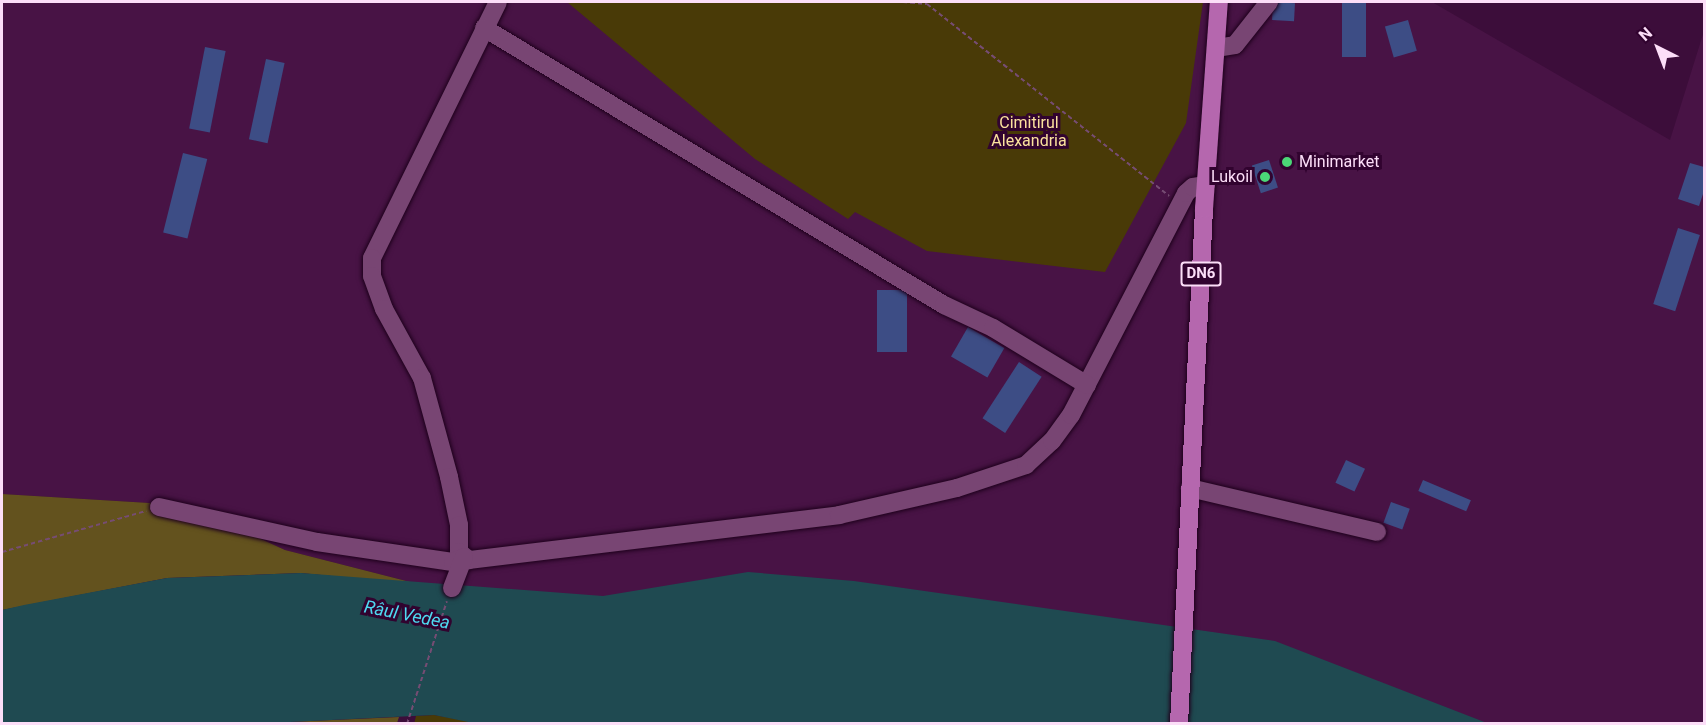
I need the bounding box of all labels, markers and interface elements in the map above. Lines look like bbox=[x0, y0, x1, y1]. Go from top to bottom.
north arrow bbox=[1628, 18, 1688, 78]
text: N bbox=[1635, 23, 1656, 45]
park label: Cimitirul Alexandria bbox=[991, 113, 1067, 151]
place label: Minimarket bbox=[1299, 152, 1379, 172]
marker: Minimarket bbox=[1280, 155, 1294, 169]
place label: Lukoil bbox=[1211, 167, 1253, 187]
marker: Lukoil bbox=[1258, 170, 1272, 184]
road number: DN6 bbox=[1180, 262, 1222, 286]
water label: Râul Vedea bbox=[362, 596, 452, 634]

